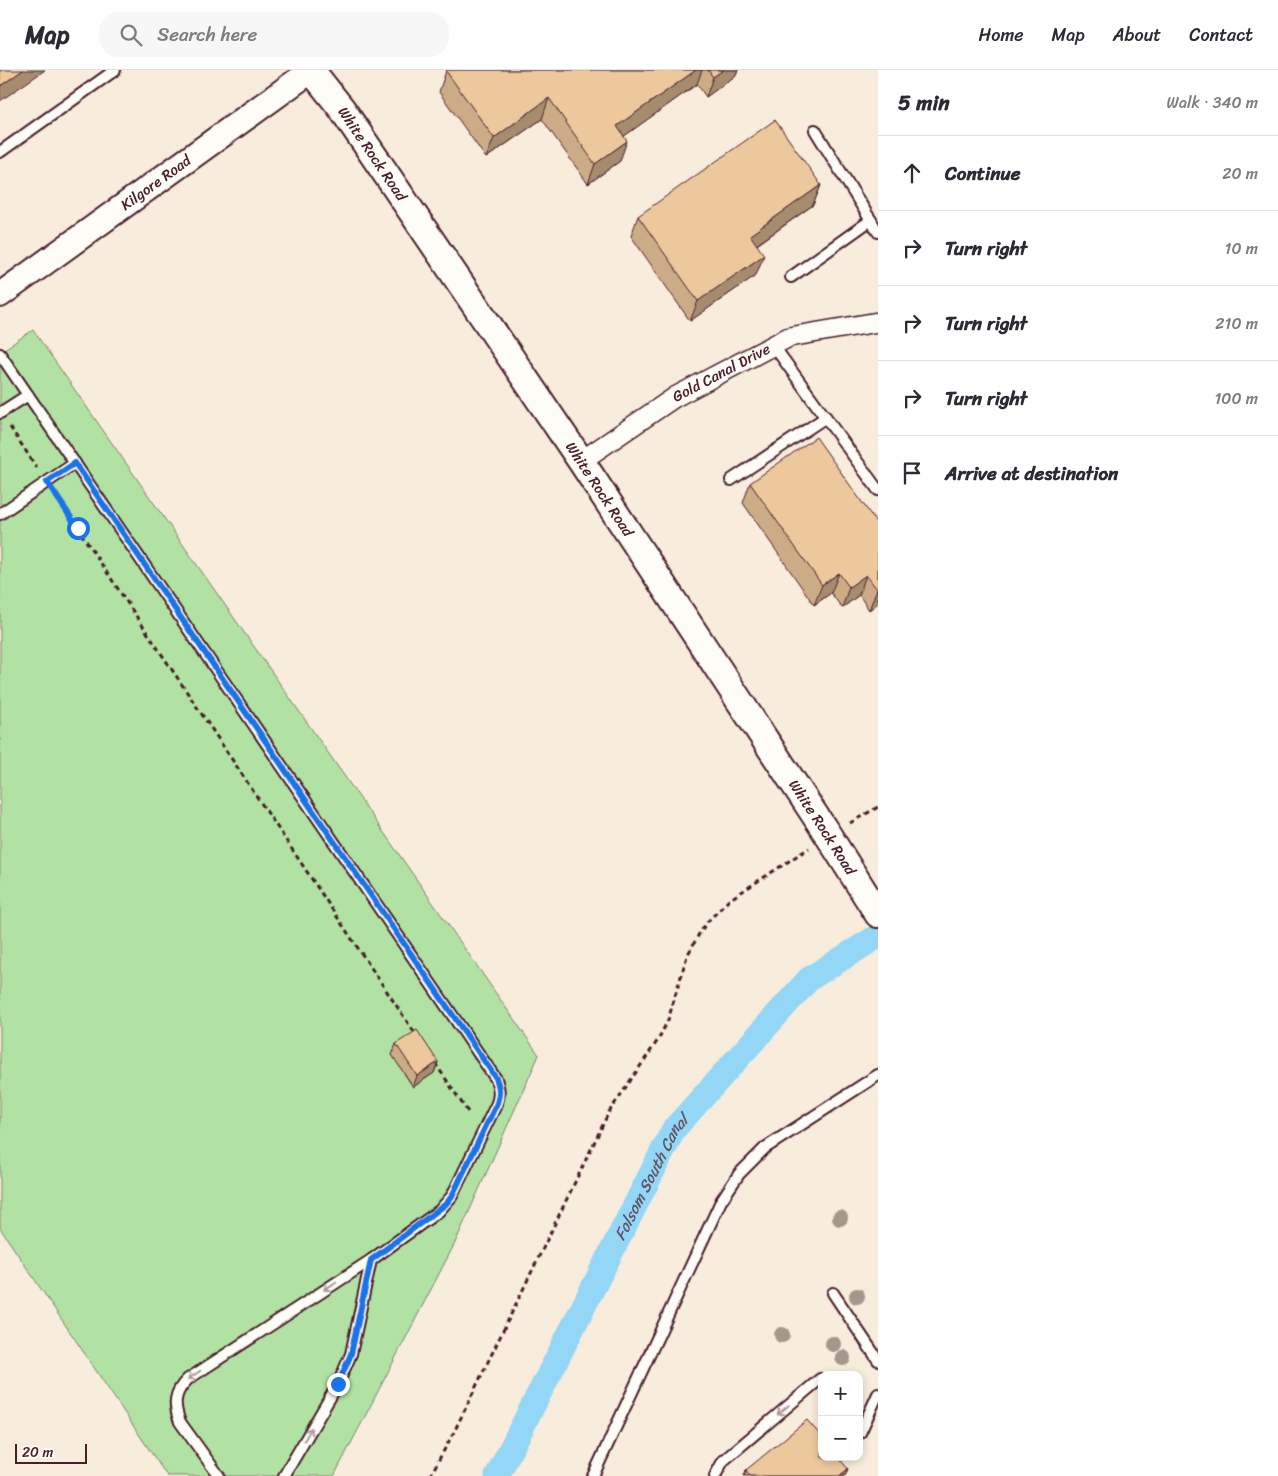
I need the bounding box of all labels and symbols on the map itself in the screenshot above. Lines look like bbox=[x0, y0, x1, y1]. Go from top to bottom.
street label: White Rock Road bbox=[331, 101, 415, 207]
street label: Kilgore Road bbox=[115, 147, 198, 217]
street label: Gold Canal Drive bbox=[667, 336, 775, 409]
street label: White Rock Road bbox=[558, 436, 641, 543]
route start bbox=[67, 517, 90, 540]
street label: White Rock Road bbox=[782, 774, 864, 881]
water label: Folsom South Canal bbox=[606, 1105, 698, 1245]
one-way arrow bbox=[324, 1281, 338, 1291]
one-way arrow bbox=[187, 1370, 201, 1380]
route end bbox=[327, 1373, 350, 1396]
one-way arrow bbox=[776, 1405, 789, 1416]
one-way arrow bbox=[304, 1427, 314, 1442]
scale bar bbox=[15, 1441, 88, 1464]

